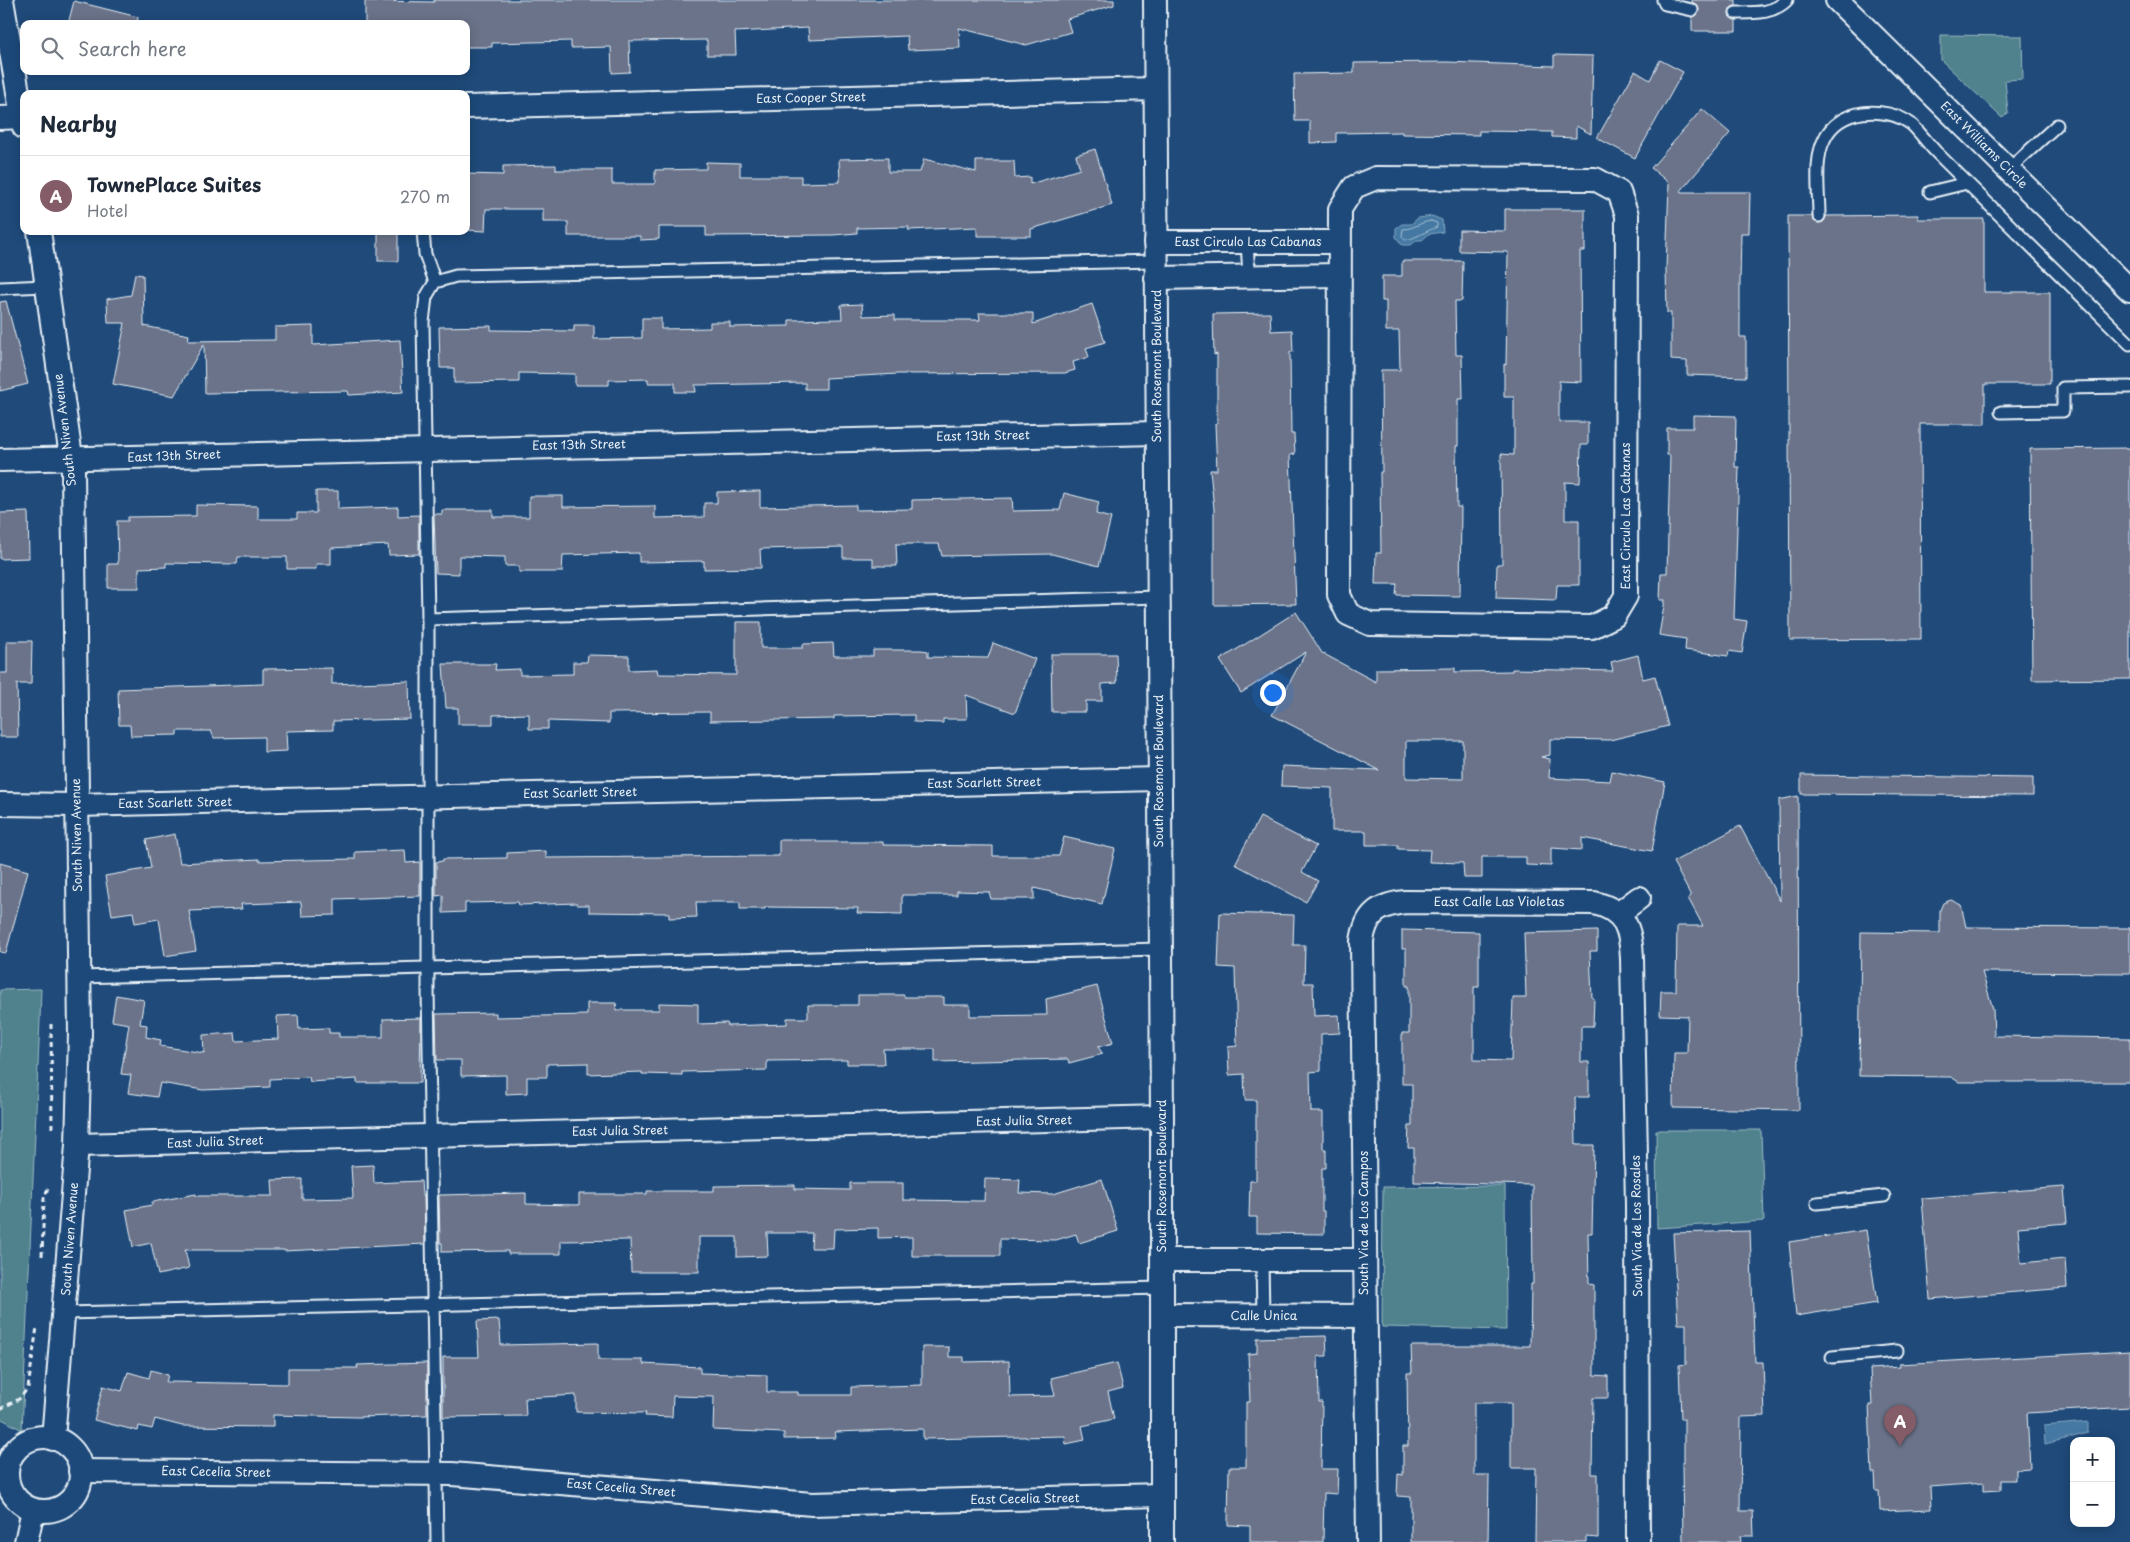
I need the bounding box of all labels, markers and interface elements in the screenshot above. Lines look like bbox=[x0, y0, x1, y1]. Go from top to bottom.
search box bbox=[20, 20, 470, 75]
icon: search bbox=[38, 34, 66, 62]
text: Search here bbox=[78, 34, 187, 62]
street label: East Cooper Street bbox=[756, 87, 866, 107]
street label: East Williams Circle bbox=[1937, 97, 2033, 192]
text: Nearby bbox=[40, 107, 117, 139]
text: TownePlace Suites bbox=[87, 170, 261, 198]
text: A bbox=[50, 184, 62, 208]
text: 270 m bbox=[400, 184, 450, 208]
text: Hotel bbox=[87, 198, 128, 222]
street label: East Circulo Las Cabanas bbox=[1175, 232, 1322, 250]
street label: South Rosemont Boulevard bbox=[1147, 289, 1165, 442]
street label: South Niven Avenue bbox=[48, 372, 80, 488]
street label: East 13th Street bbox=[936, 425, 1030, 445]
street label: East 13th Street bbox=[532, 434, 626, 454]
street label: East Circulo Las Cabanas bbox=[1616, 442, 1634, 589]
street label: East 13th Street bbox=[127, 444, 221, 466]
your location bbox=[1260, 680, 1286, 706]
street label: South Rosemont Boulevard bbox=[1149, 694, 1167, 847]
street label: East Scarlett Street bbox=[927, 772, 1041, 792]
street label: South Niven Avenue bbox=[66, 778, 86, 892]
street label: East Scarlett Street bbox=[523, 782, 637, 802]
street label: East Scarlett Street bbox=[118, 792, 232, 812]
street label: East Calle Las Violetas bbox=[1434, 892, 1565, 910]
street label: South Rosemont Boulevard bbox=[1152, 1099, 1170, 1252]
street label: East Julia Street bbox=[976, 1110, 1072, 1130]
street label: East Julia Street bbox=[572, 1120, 668, 1140]
street label: East Julia Street bbox=[166, 1130, 264, 1152]
street label: South Via de Los Campos bbox=[1354, 1150, 1372, 1295]
street label: South Via de Los Rosales bbox=[1626, 1155, 1646, 1297]
street label: South Niven Avenue bbox=[56, 1181, 82, 1296]
street label: Calle Unica bbox=[1231, 1306, 1298, 1324]
pin: A bbox=[1884, 1405, 1916, 1446]
map controls bbox=[2070, 1437, 2115, 1527]
button: + bbox=[2070, 1437, 2115, 1482]
street label: East Cecelia Street bbox=[161, 1461, 271, 1481]
street label: East Cecelia Street bbox=[566, 1473, 676, 1501]
button: − bbox=[2070, 1482, 2115, 1527]
street label: East Cecelia Street bbox=[970, 1488, 1080, 1508]

